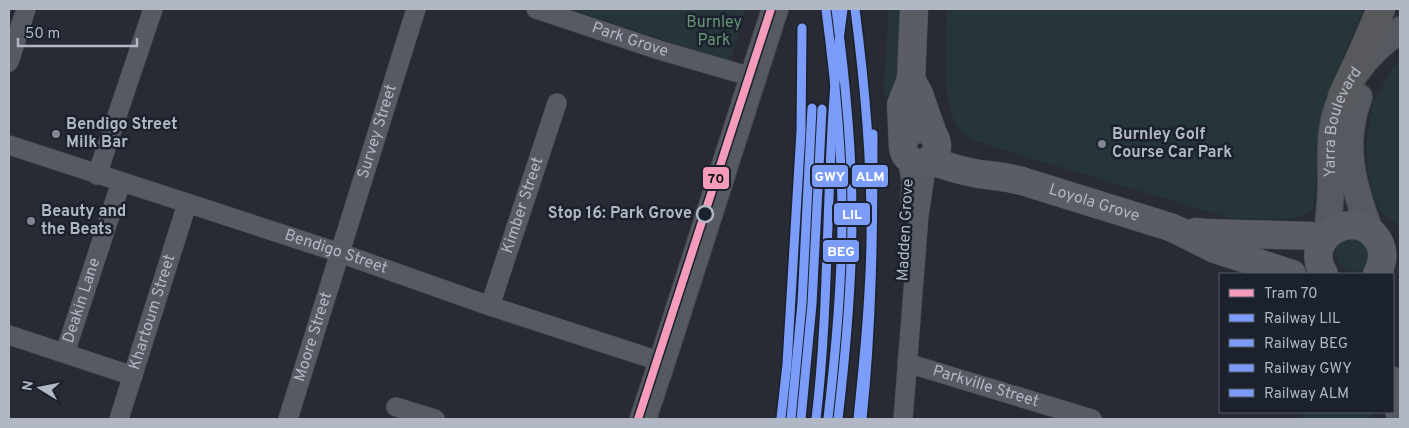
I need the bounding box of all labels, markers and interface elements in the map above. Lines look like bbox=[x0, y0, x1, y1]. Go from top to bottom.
park label: Burnley Park bbox=[686, 13, 742, 51]
scale bar bbox=[18, 15, 136, 47]
street label: Park Grove bbox=[589, 18, 670, 62]
text: 50 m bbox=[25, 25, 60, 44]
street label: Yarra Boulevard bbox=[1321, 63, 1367, 177]
street label: Survey Street bbox=[354, 82, 402, 181]
place label: Bendigo Street Milk Bar bbox=[66, 115, 177, 153]
place label: Burnley Golf Course Car Park bbox=[1112, 125, 1232, 163]
marker: Bendigo Street Milk Bar bbox=[50, 128, 62, 140]
marker: Burnley Golf Course Car Park bbox=[1096, 138, 1108, 150]
street label: Kimber Street bbox=[498, 155, 548, 256]
line badge: GWY bbox=[811, 164, 849, 188]
line badge: ALM bbox=[851, 164, 889, 188]
line badge: 70 bbox=[702, 166, 730, 190]
text: GWY bbox=[815, 169, 846, 186]
text: ALM bbox=[855, 169, 885, 186]
text: 70 bbox=[708, 171, 724, 188]
street label: Madden Grove bbox=[893, 178, 919, 282]
street label: Loyola Grove bbox=[1046, 180, 1142, 227]
place label: Beauty and the Beats bbox=[41, 202, 126, 240]
line badge: LIL bbox=[833, 202, 871, 226]
place label: Stop 16: Park Grove bbox=[548, 204, 692, 224]
marker: Stop 16: Park Grove bbox=[696, 205, 714, 223]
text: LIL bbox=[842, 207, 862, 224]
marker: Beauty and the Beats bbox=[25, 215, 37, 227]
street label: Bendigo Street bbox=[282, 226, 390, 279]
line badge: BEG bbox=[822, 239, 860, 263]
text: BEG bbox=[827, 244, 855, 261]
street label: Khartoum Street bbox=[125, 252, 180, 373]
street label: Deakin Lane bbox=[59, 256, 105, 346]
legend bbox=[1219, 273, 1394, 413]
text: Tram 70 bbox=[1264, 285, 1318, 304]
street label: Moore Street bbox=[290, 289, 337, 384]
text: Railway LIL bbox=[1264, 310, 1340, 329]
text: Railway BEG bbox=[1264, 335, 1348, 354]
text: Railway GWY bbox=[1264, 360, 1352, 379]
street label: Parkville Street bbox=[930, 361, 1041, 412]
north arrow bbox=[15, 363, 65, 413]
text: N bbox=[19, 380, 38, 392]
text: Railway ALM bbox=[1264, 385, 1349, 404]

